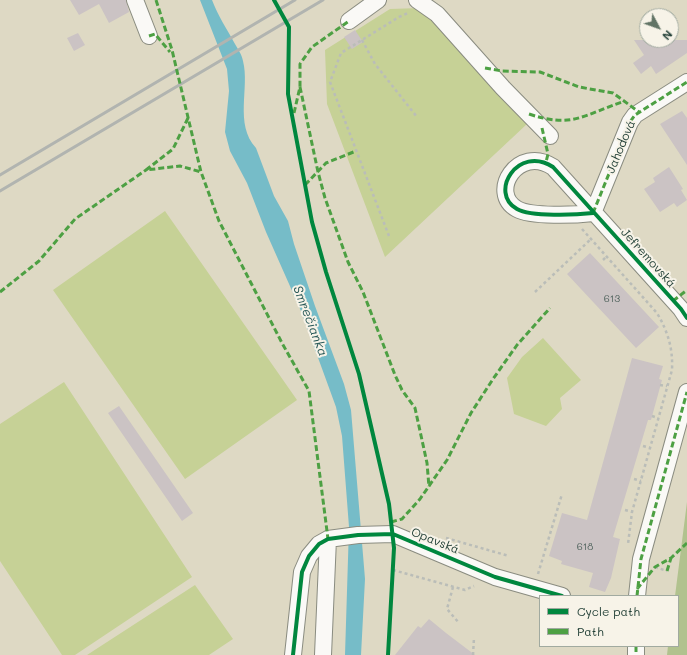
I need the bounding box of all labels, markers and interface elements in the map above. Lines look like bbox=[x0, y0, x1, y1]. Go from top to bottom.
north arrow bbox=[639, 8, 679, 48]
text: N bbox=[659, 27, 676, 44]
street label: Jahodová bbox=[603, 118, 639, 176]
street label: Jefremovská bbox=[618, 225, 678, 291]
water label: Smrečianka bbox=[289, 284, 331, 358]
house number: 613 bbox=[604, 293, 620, 305]
street label: Opavská bbox=[409, 525, 461, 557]
house number: 618 bbox=[577, 541, 593, 553]
legend bbox=[539, 595, 679, 647]
text: Cycle path bbox=[577, 603, 640, 619]
text: Path bbox=[577, 623, 604, 639]

